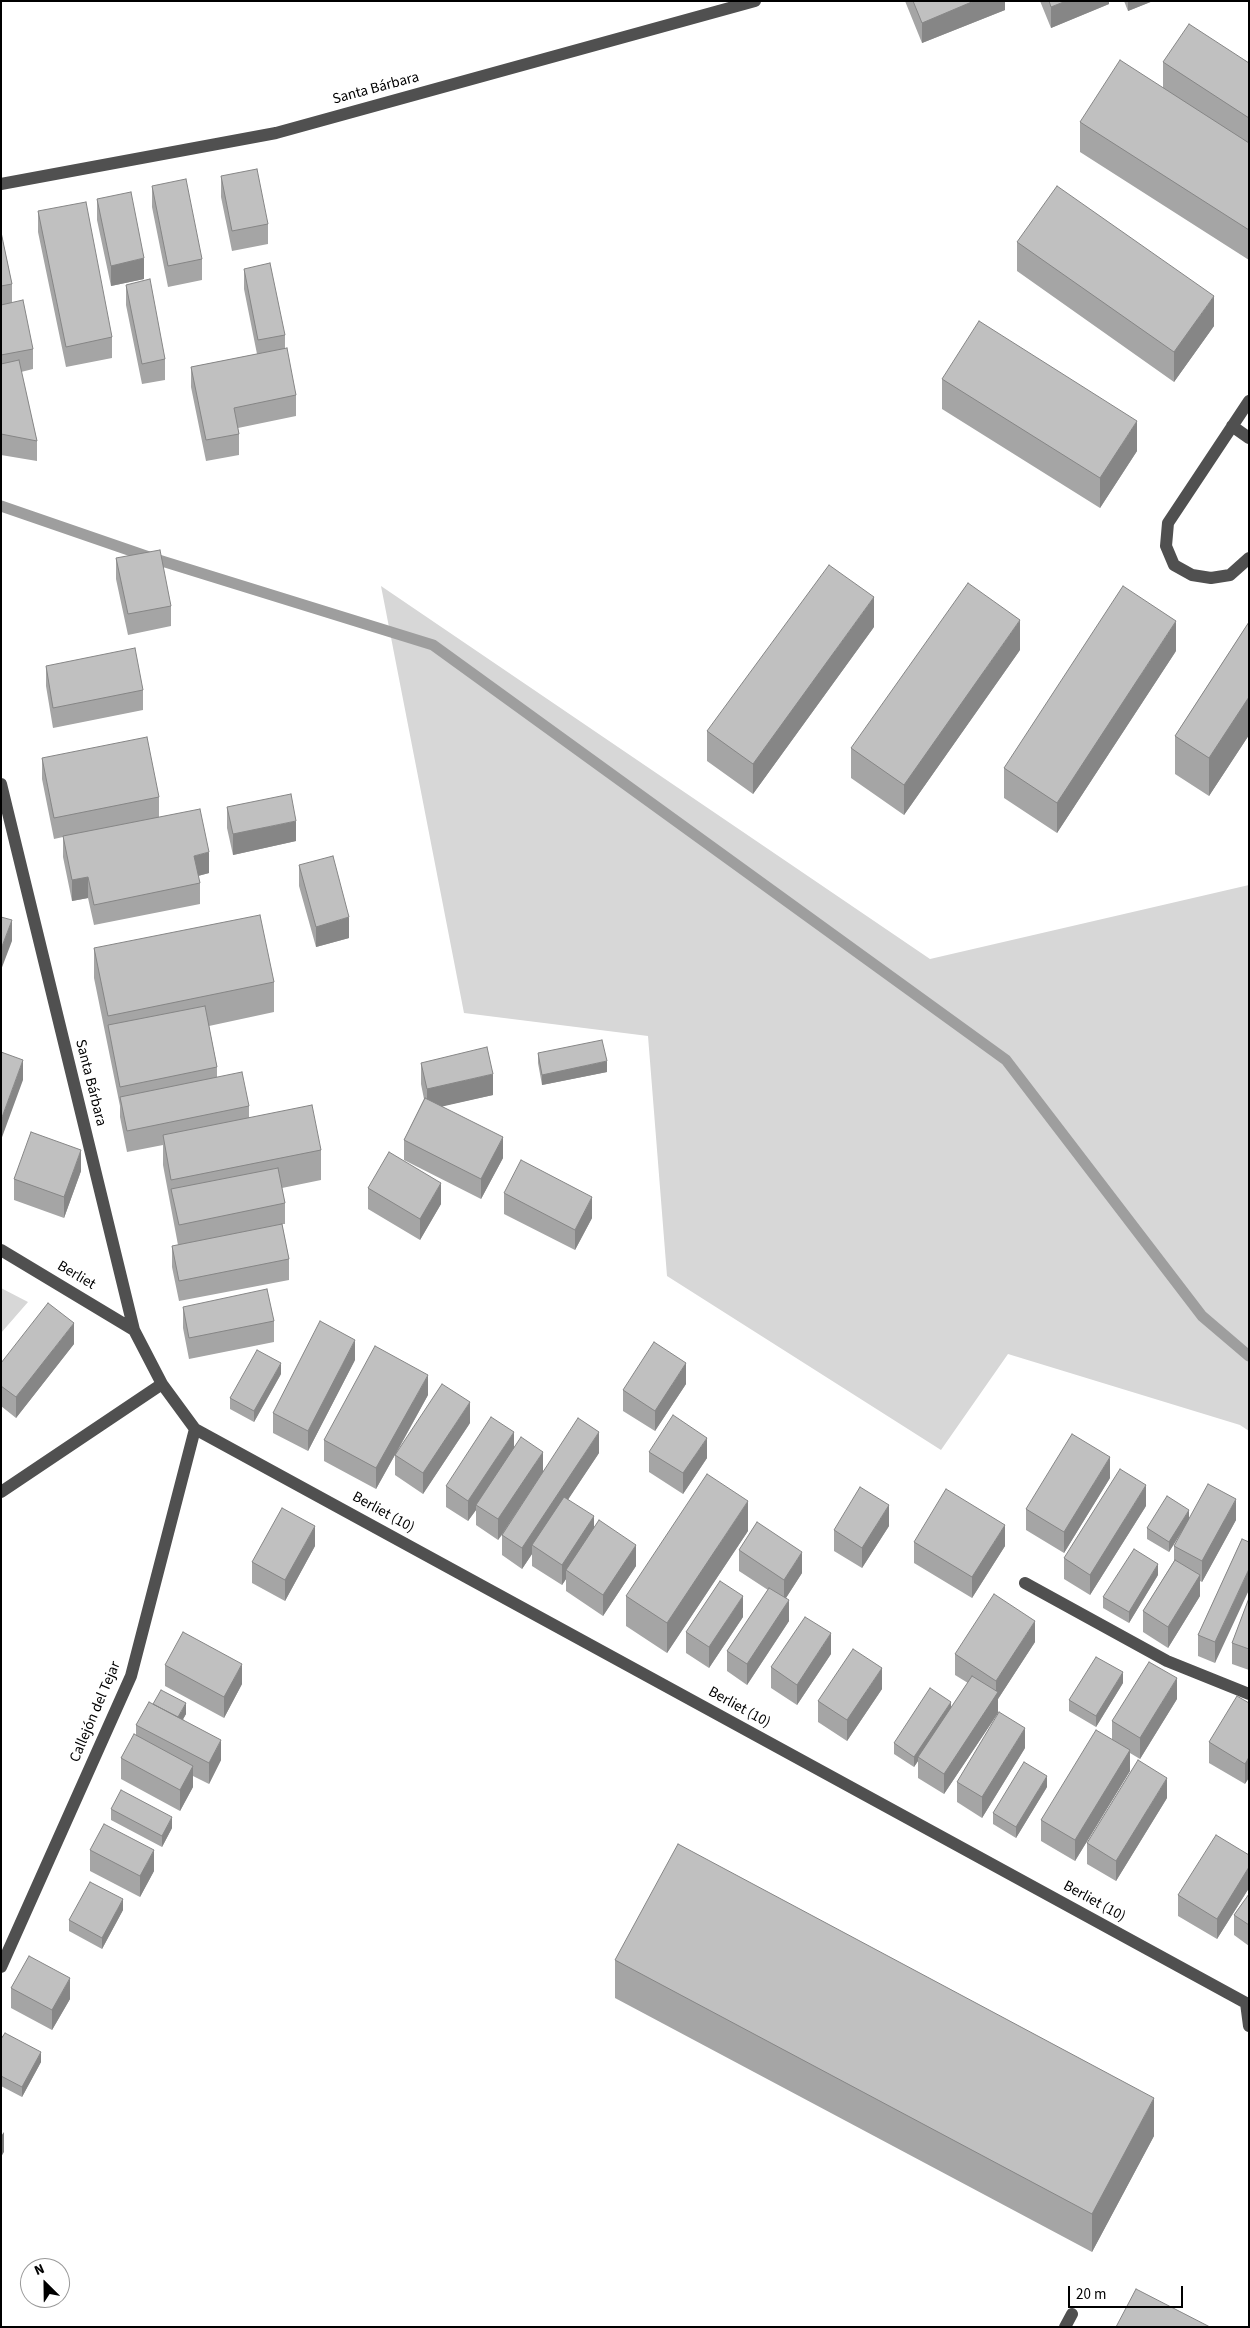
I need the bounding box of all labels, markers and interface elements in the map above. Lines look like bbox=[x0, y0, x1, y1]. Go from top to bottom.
street label: Santa Bárbara bbox=[331, 69, 421, 109]
street label: Santa Bárbara bbox=[71, 1038, 109, 1128]
street label: Berliet bbox=[54, 1258, 98, 1294]
street label: Berliet (10) bbox=[349, 1489, 417, 1537]
street label: Callejón del Tejar bbox=[67, 1659, 125, 1765]
street label: Berliet (10) bbox=[705, 1684, 773, 1732]
street label: Berliet (10) bbox=[1060, 1878, 1128, 1926]
north arrow bbox=[20, 2258, 70, 2308]
text: N bbox=[31, 2259, 48, 2281]
scale bar bbox=[1070, 2276, 1185, 2308]
text: 20 m bbox=[1076, 2284, 1106, 2305]

